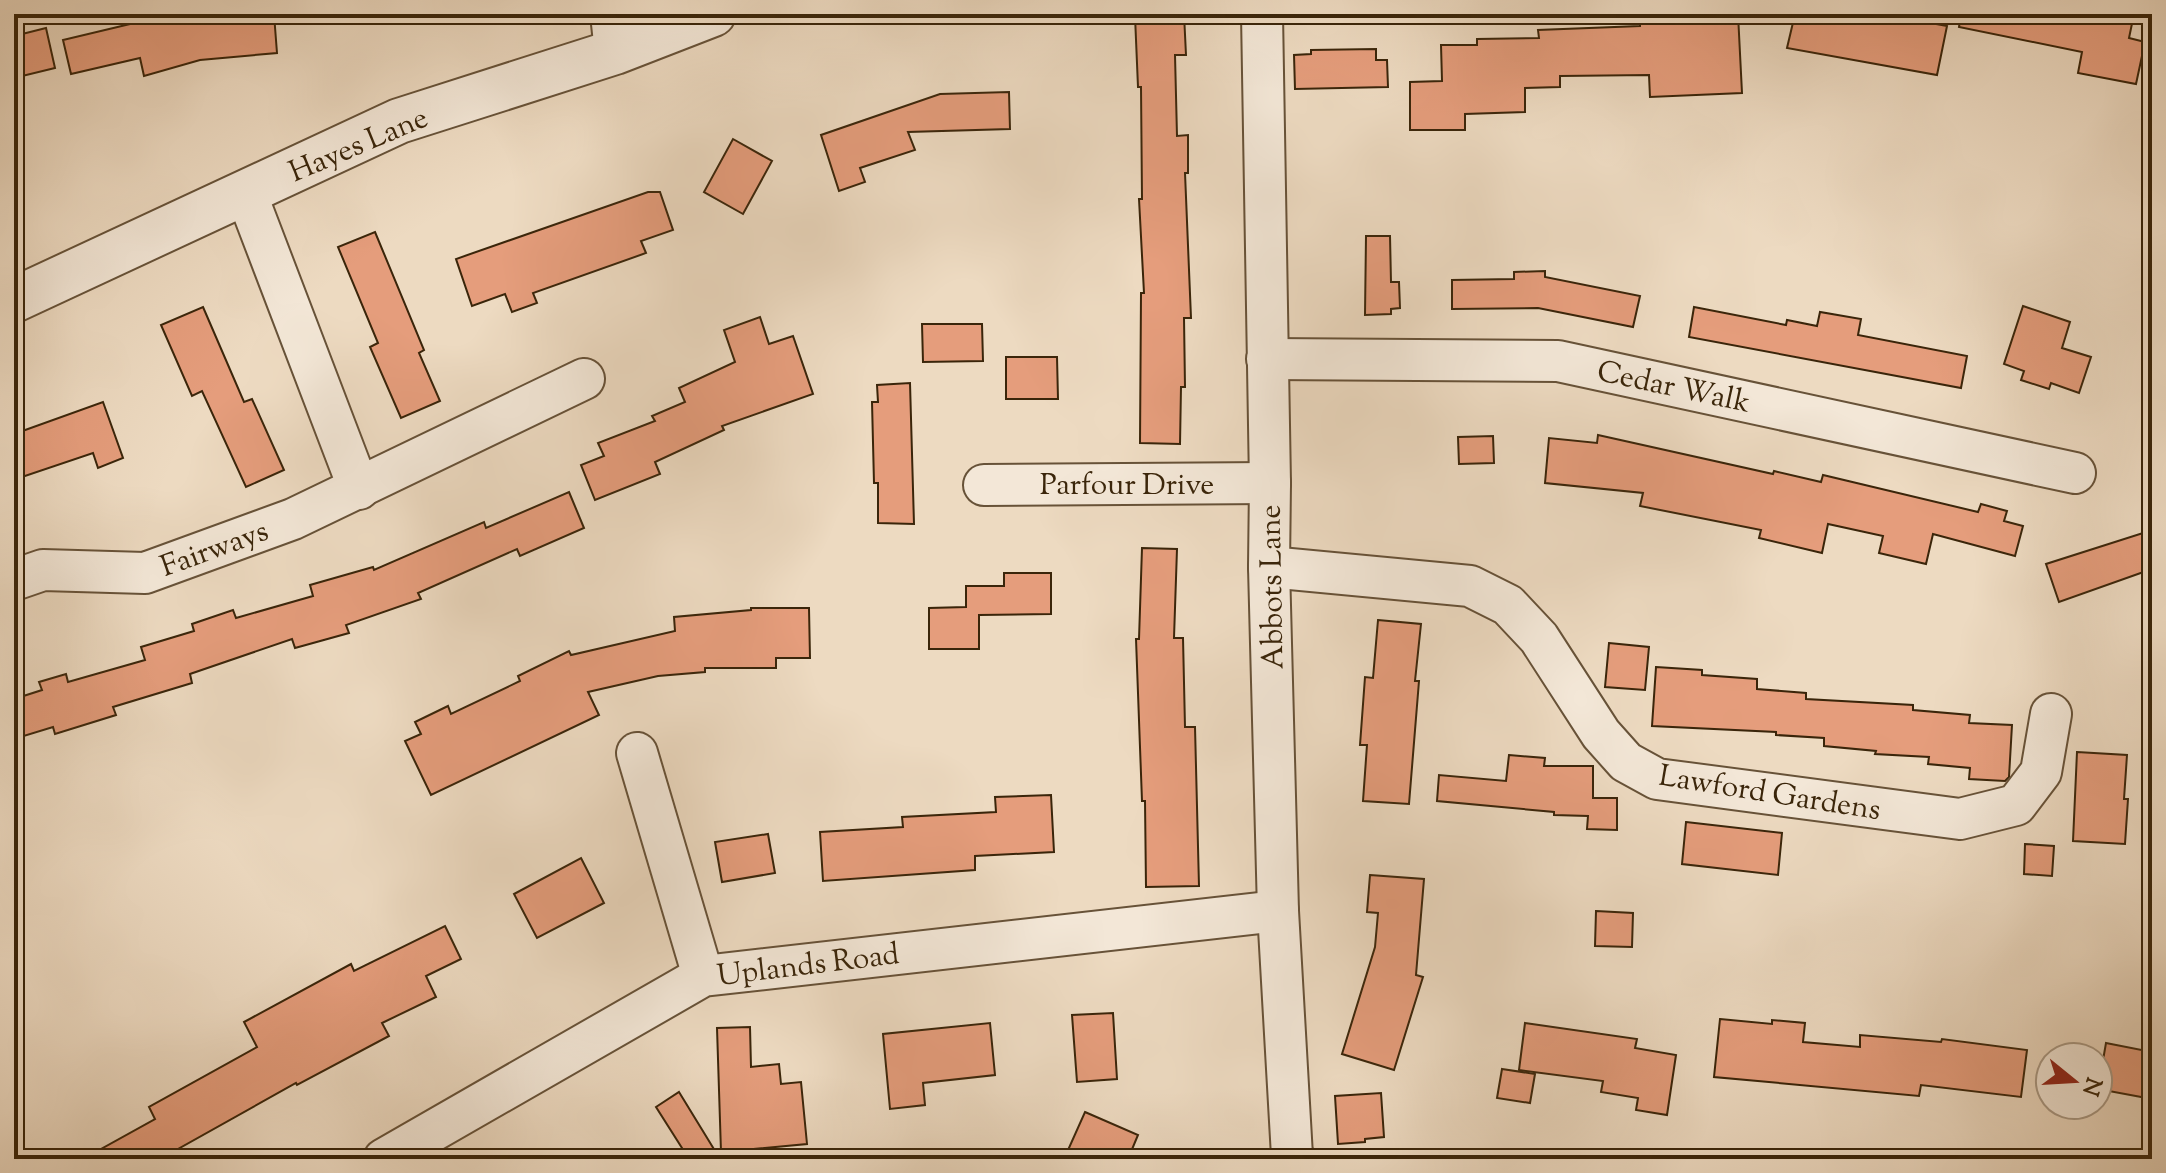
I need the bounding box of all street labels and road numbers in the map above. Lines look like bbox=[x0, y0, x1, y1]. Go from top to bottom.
street label: Hayes Lane bbox=[283, 98, 435, 195]
street label: Cedar Walk bbox=[1593, 351, 1754, 426]
street label: Parfour Drive bbox=[1040, 465, 1214, 508]
street label: Abbots Lane bbox=[1251, 504, 1296, 670]
street label: Fairways bbox=[155, 511, 275, 590]
street label: Lawford Gardens bbox=[1656, 756, 1884, 833]
street label: Uplands Road bbox=[715, 934, 902, 999]

